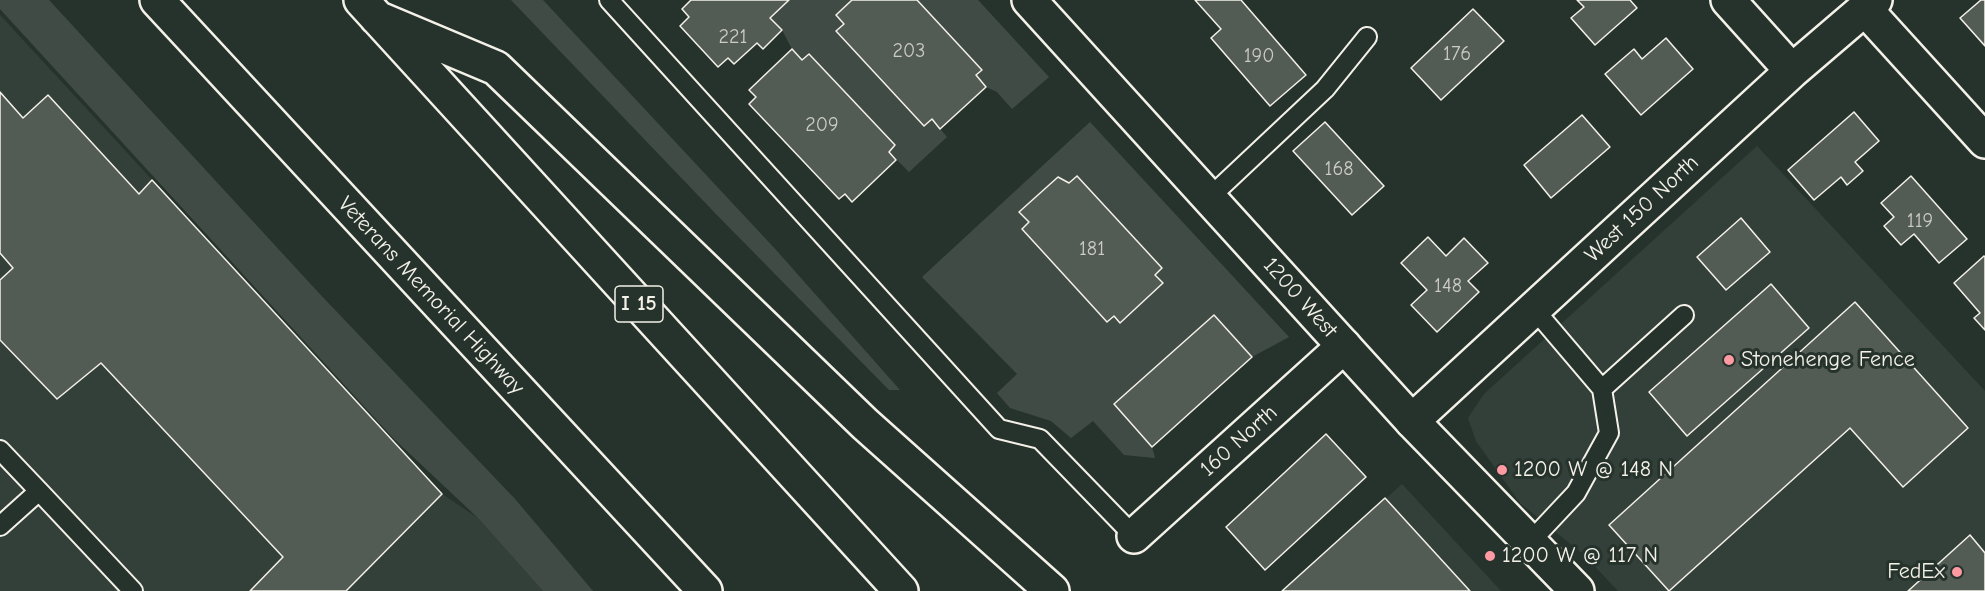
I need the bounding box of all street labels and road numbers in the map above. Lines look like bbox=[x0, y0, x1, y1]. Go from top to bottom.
street label: West 150 North bbox=[1580, 150, 1704, 268]
street label: Veterans Memorial Highway bbox=[332, 191, 530, 401]
street label: 1200 West bbox=[1257, 253, 1343, 343]
road number: I 15 bbox=[615, 286, 663, 322]
street label: 160 North bbox=[1195, 400, 1283, 482]

